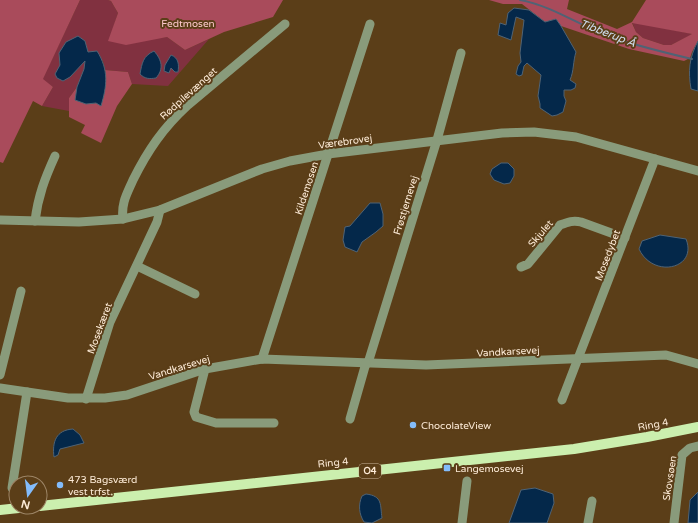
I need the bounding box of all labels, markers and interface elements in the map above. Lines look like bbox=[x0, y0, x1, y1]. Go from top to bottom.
water label: Tibberup Å bbox=[578, 16, 638, 50]
park label: Fedtmosen bbox=[161, 18, 215, 30]
street label: Rødpilevænget bbox=[158, 65, 220, 123]
street label: Værebrovej bbox=[317, 132, 373, 152]
street label: Kildemosen bbox=[293, 160, 321, 217]
street label: Frøstjernevej bbox=[391, 174, 421, 236]
street label: Skjulet bbox=[526, 217, 556, 250]
street label: Mosedybet bbox=[593, 228, 623, 282]
street label: Mosekæret bbox=[85, 301, 115, 356]
street label: Vandkarsevej bbox=[476, 344, 540, 360]
street label: Vandkarsevej bbox=[147, 353, 211, 383]
street label: Ring 4 bbox=[637, 416, 669, 434]
marker: ChocolateView bbox=[408, 420, 418, 430]
place label: ChocolateView bbox=[421, 420, 491, 432]
street label: Ring 4 bbox=[317, 455, 349, 471]
street label: Skovsøen bbox=[661, 455, 679, 502]
marker: Langemosevej bbox=[442, 463, 452, 473]
place label: Langemosevej bbox=[455, 463, 524, 475]
road number: O4 bbox=[359, 464, 381, 478]
place label: 473 Bagsværd vest trfst. bbox=[68, 474, 137, 498]
north arrow bbox=[8, 475, 48, 515]
marker: 473 Bagsværd vest trfst. bbox=[55, 480, 65, 490]
text: N bbox=[20, 497, 32, 512]

